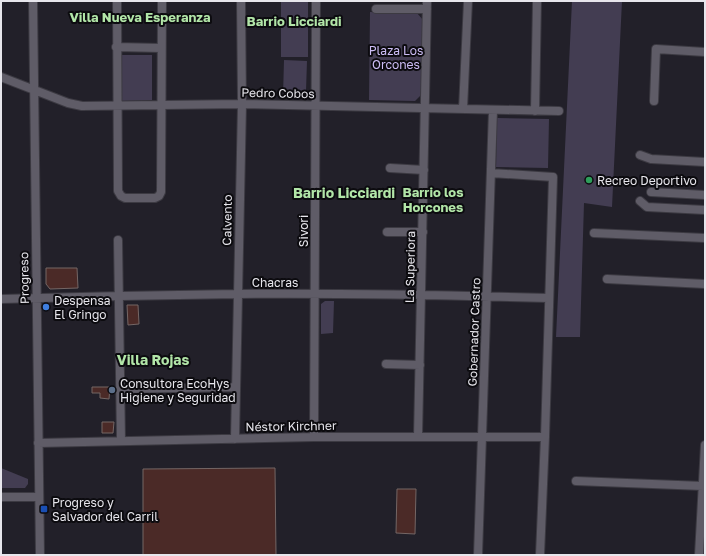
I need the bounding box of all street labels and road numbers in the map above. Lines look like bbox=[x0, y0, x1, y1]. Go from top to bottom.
street label: Pedro Cobos bbox=[241, 85, 315, 101]
street label: Calvento bbox=[219, 194, 235, 246]
street label: Sivori bbox=[296, 215, 311, 247]
street label: La Superiora bbox=[402, 231, 418, 303]
street label: Progreso bbox=[16, 252, 32, 304]
street label: Chacras bbox=[252, 275, 298, 290]
street label: Gobernador Castro bbox=[465, 277, 483, 387]
street label: Néstor Kirchner bbox=[245, 418, 337, 434]

